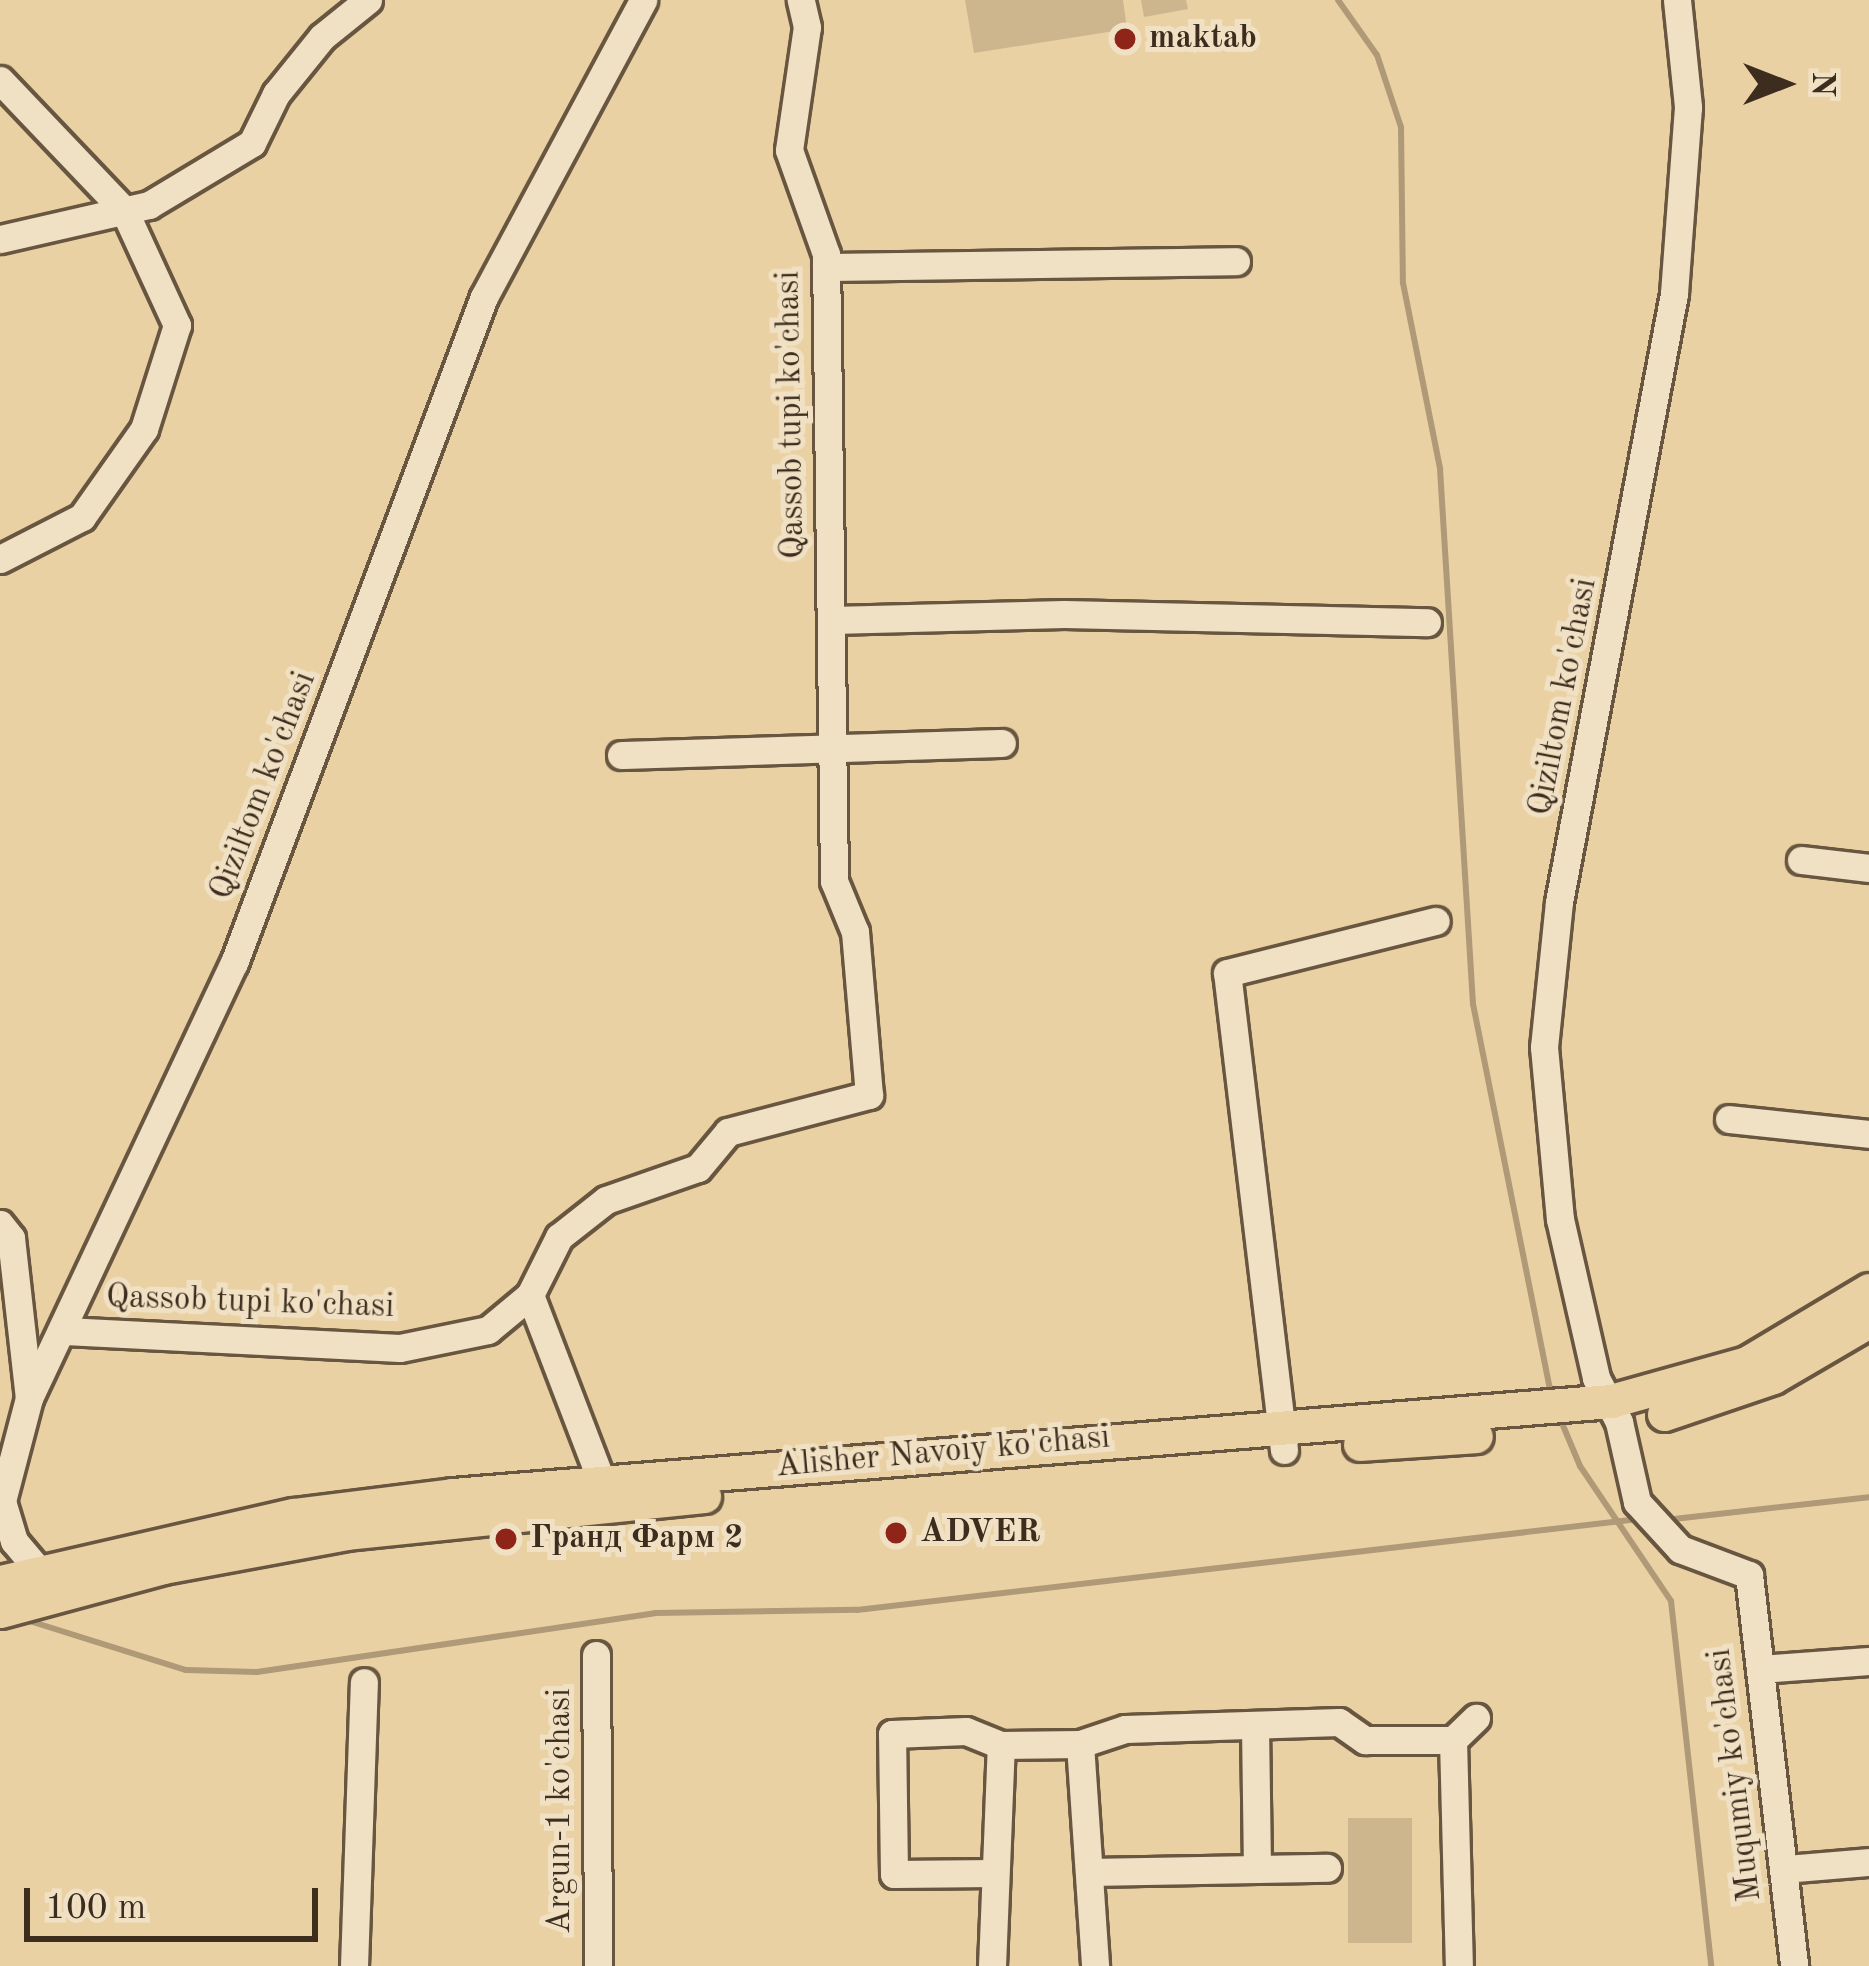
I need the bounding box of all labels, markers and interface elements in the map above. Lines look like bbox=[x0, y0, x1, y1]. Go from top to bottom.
place label: maktab bbox=[1149, 19, 1257, 59]
north arrow bbox=[1725, 24, 1845, 144]
marker: maktab bbox=[1112, 26, 1138, 52]
text: N bbox=[1805, 71, 1838, 97]
street label: Qassob tupi ko'chasi bbox=[770, 271, 814, 559]
street label: Qiziltom ko'chasi bbox=[1522, 575, 1606, 819]
street label: Qiziltom ko'chasi bbox=[202, 666, 326, 906]
street label: Qassob tupi ko'chasi bbox=[105, 1278, 395, 1328]
street label: Alisher Navoiy ko'chasi bbox=[774, 1419, 1112, 1487]
place label: ADVER bbox=[920, 1513, 1040, 1553]
place label: Гранд Фарм 2 bbox=[530, 1519, 743, 1559]
marker: ADVER bbox=[883, 1520, 909, 1546]
marker: Гранд Фарм 2 bbox=[493, 1526, 519, 1552]
street label: Muqumiy ko'chasi bbox=[1701, 1646, 1771, 1904]
street label: Argun-1 ko'chasi bbox=[541, 1688, 581, 1934]
scale bar bbox=[30, 1864, 324, 1938]
text: 100 m bbox=[45, 1891, 146, 1927]

